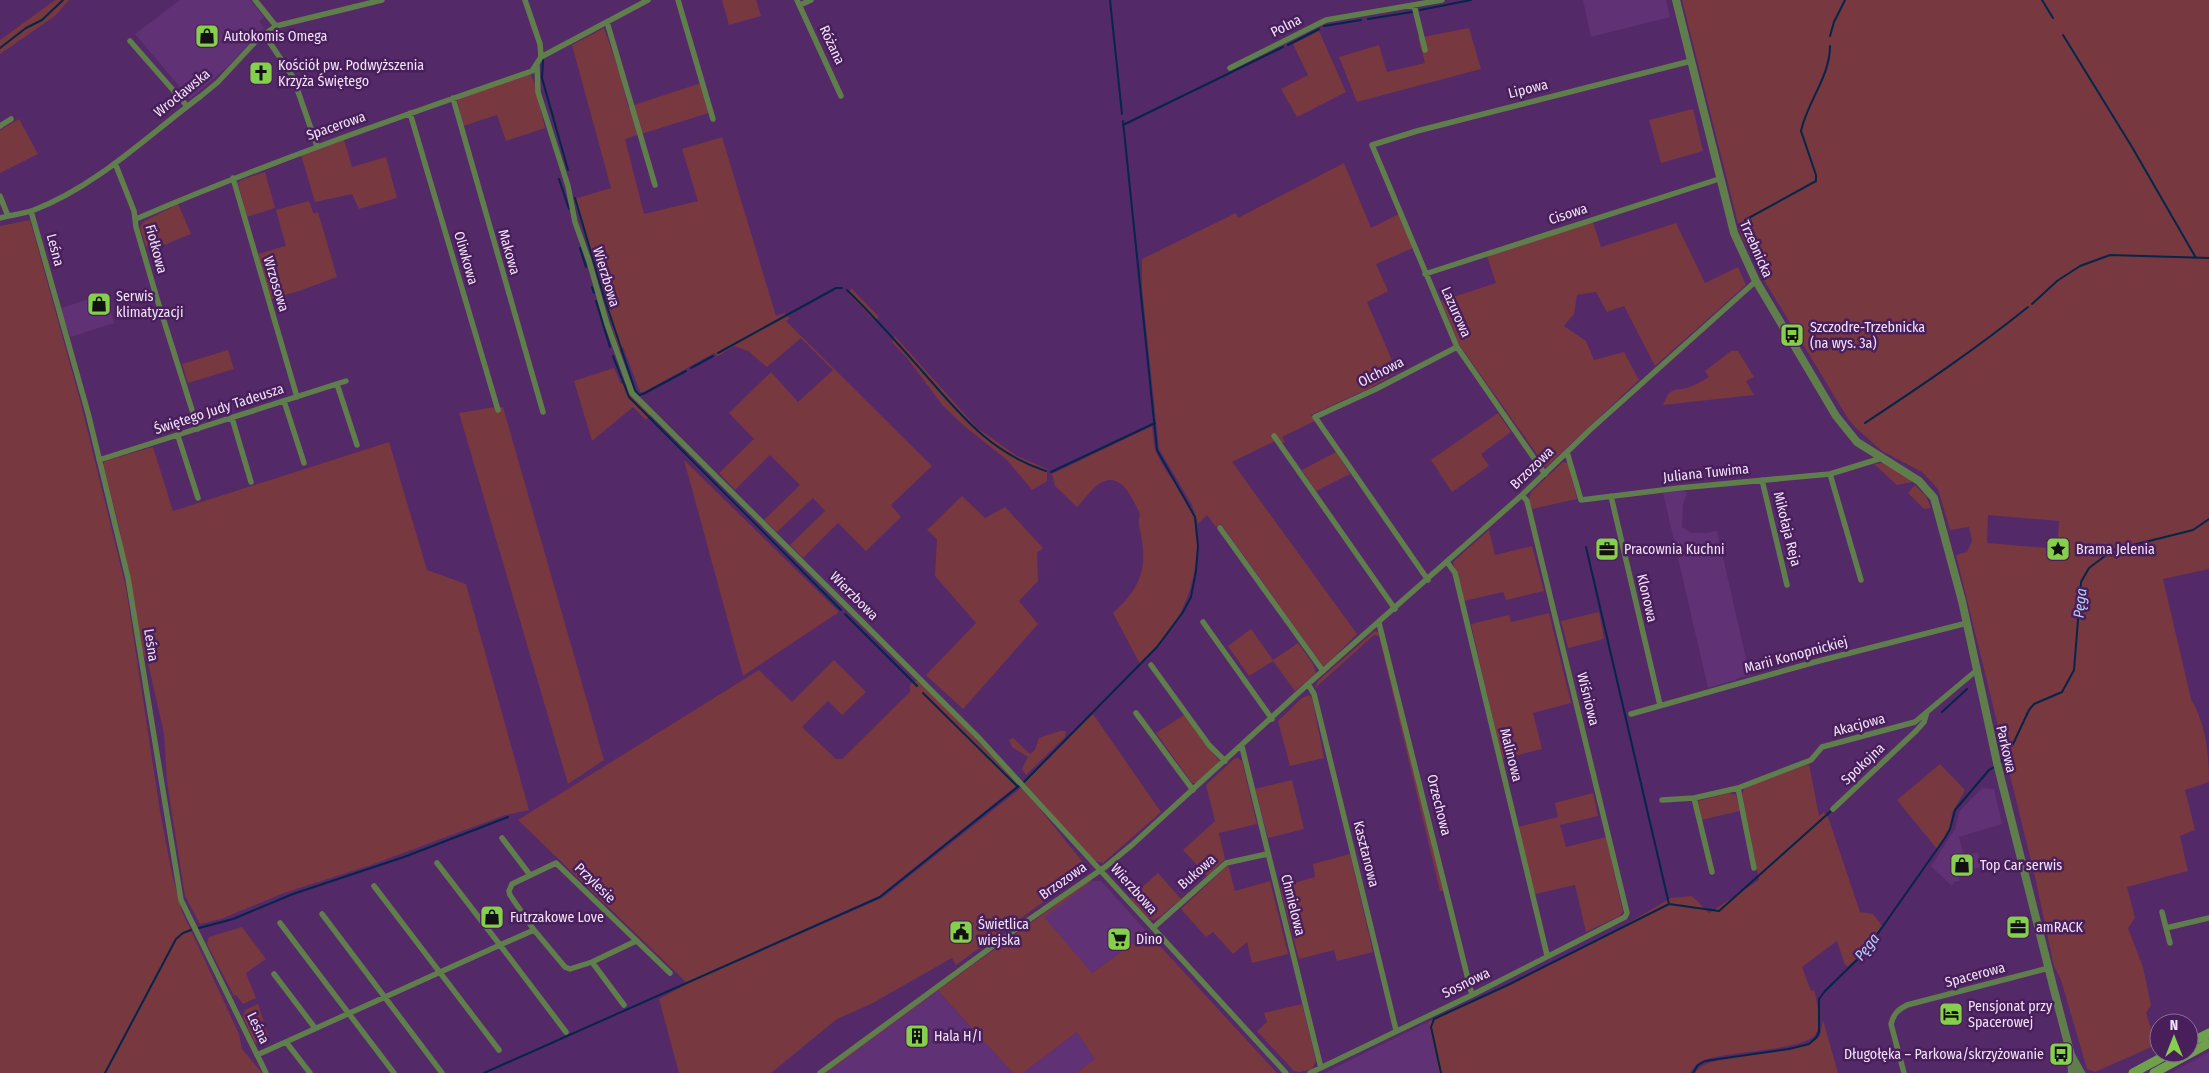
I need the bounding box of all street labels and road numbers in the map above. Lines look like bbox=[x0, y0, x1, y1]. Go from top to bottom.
street label: Polna bbox=[1268, 11, 1304, 41]
street label: Różana bbox=[816, 23, 848, 67]
street label: Wrocławska bbox=[151, 65, 214, 121]
street label: Lipowa bbox=[1506, 76, 1550, 102]
street label: Spacerowa bbox=[304, 108, 368, 144]
street label: Cisowa bbox=[1546, 200, 1590, 228]
street label: Trzebnicka bbox=[1736, 218, 1776, 280]
street label: Fiołkowa bbox=[141, 223, 171, 276]
street label: Makowa bbox=[494, 227, 524, 277]
street label: Oliwkowa bbox=[450, 229, 482, 287]
street label: Leśna bbox=[43, 232, 68, 268]
street label: Wierzbowa bbox=[589, 245, 623, 309]
street label: Wrzosowa bbox=[260, 254, 293, 314]
street label: Lazurowa bbox=[1437, 284, 1475, 340]
street label: Olchowa bbox=[1355, 353, 1407, 391]
street label: Świętego Judy Tadeusza bbox=[152, 379, 286, 438]
street label: Brzozowa bbox=[1507, 443, 1557, 493]
street label: Juliana Tuwima bbox=[1662, 460, 1750, 486]
street label: Mikołaja Reja bbox=[1770, 490, 1805, 568]
street label: Wierzbowa bbox=[826, 568, 882, 624]
street label: Klonowa bbox=[1633, 572, 1661, 624]
street label: Leśna bbox=[140, 627, 162, 663]
street label: Marii Konopnickiej bbox=[1743, 633, 1849, 677]
street label: Wiśniowa bbox=[1573, 671, 1603, 727]
street label: Akacjowa bbox=[1831, 710, 1887, 740]
street label: Parkowa bbox=[1992, 724, 2020, 774]
street label: Malinowa bbox=[1496, 727, 1526, 784]
street label: Spokojna bbox=[1838, 740, 1888, 788]
street label: Orzechowa bbox=[1423, 773, 1455, 837]
street label: Kasztanowa bbox=[1350, 819, 1382, 889]
street label: Bukowa bbox=[1175, 851, 1220, 893]
street label: Przylesie bbox=[571, 859, 619, 907]
street label: Brzozowa bbox=[1036, 859, 1090, 903]
street label: Wierzbowa bbox=[1107, 860, 1161, 918]
street label: Chmielowa bbox=[1277, 873, 1309, 937]
street label: Spacerowa bbox=[1943, 959, 2007, 991]
street label: Sosnowa bbox=[1439, 964, 1493, 1002]
street label: Leśna bbox=[243, 1009, 273, 1047]

